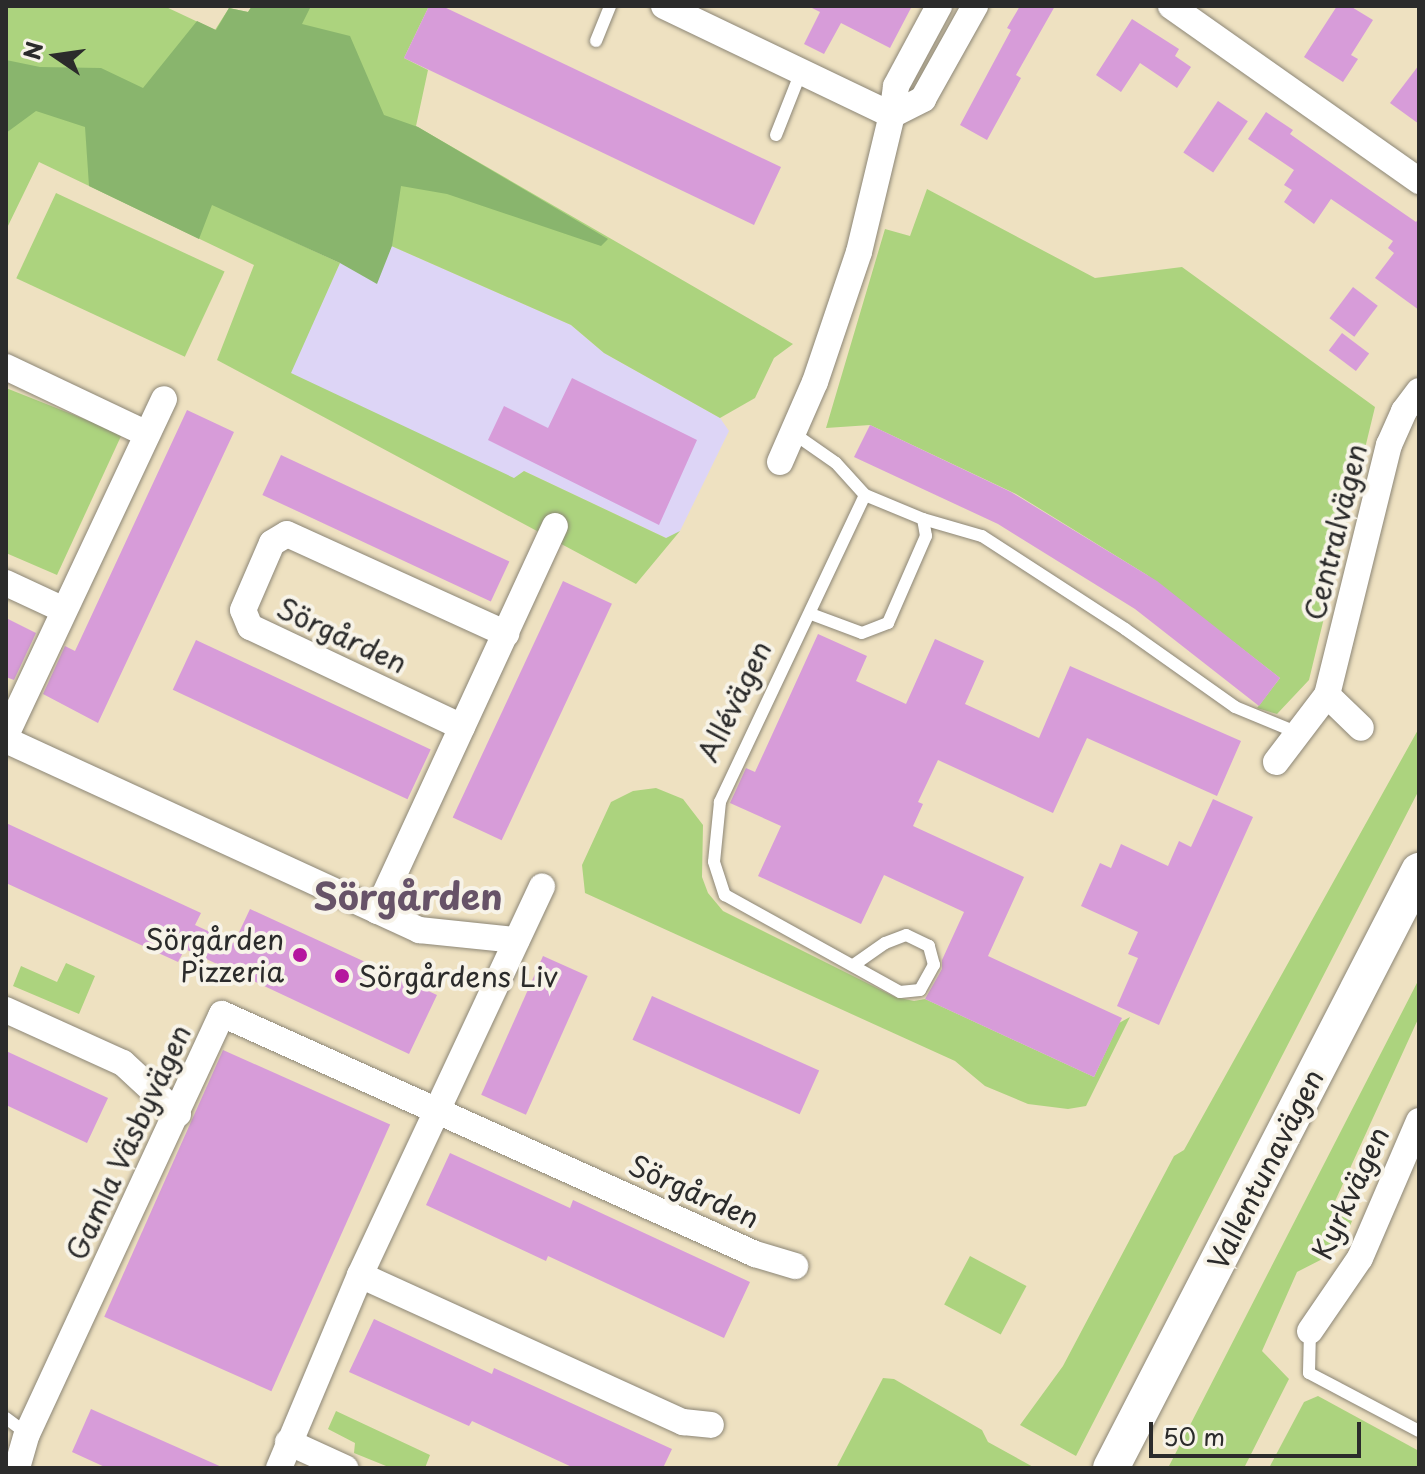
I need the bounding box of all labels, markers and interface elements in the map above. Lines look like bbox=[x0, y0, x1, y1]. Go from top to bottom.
north arrow bbox=[16, 16, 96, 96]
text: N bbox=[14, 38, 50, 63]
street label: Centralvägen bbox=[1297, 440, 1373, 624]
street label: Sörgården bbox=[272, 590, 412, 680]
street label: Allévägen bbox=[690, 635, 778, 767]
district label: Sörgården bbox=[313, 874, 503, 918]
place label: Sörgården Pizzeria bbox=[145, 922, 284, 988]
marker: Sörgården Pizzeria bbox=[291, 946, 309, 964]
place label: Sörgårdens Liv bbox=[358, 959, 557, 993]
marker: Sörgårdens Liv bbox=[333, 967, 351, 985]
street label: Gamla Väsbyvägen bbox=[58, 1018, 198, 1266]
street label: Vallentunavägen bbox=[1200, 1063, 1330, 1275]
street label: Kyrkvägen bbox=[1305, 1121, 1395, 1265]
street label: Sörgården bbox=[624, 1147, 764, 1235]
scale bar bbox=[1153, 1406, 1365, 1456]
text: 50 m bbox=[1163, 1418, 1225, 1454]

